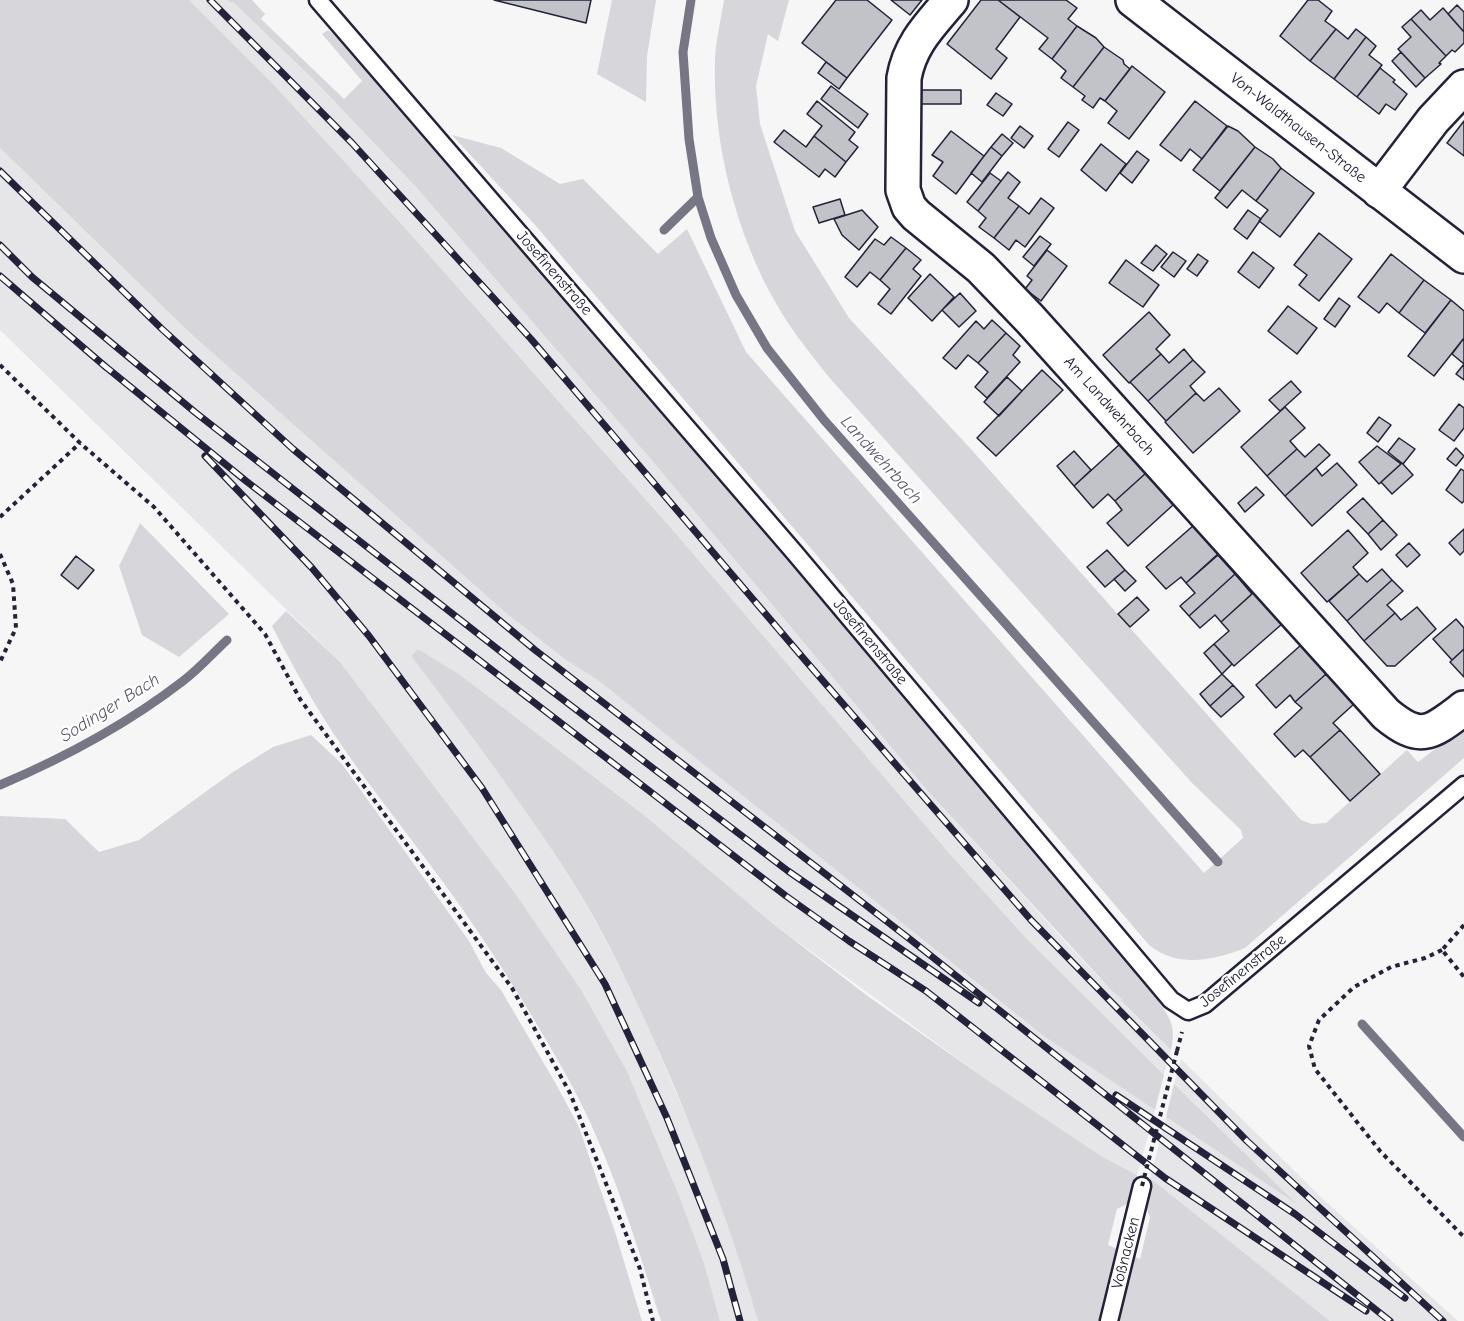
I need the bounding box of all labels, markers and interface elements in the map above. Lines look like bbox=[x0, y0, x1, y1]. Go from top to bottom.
street label: Von-Waldthausen-Straße bbox=[1226, 69, 1370, 187]
street label: Josefinenstraße bbox=[512, 227, 596, 319]
street label: Am Landwehrbach bbox=[1060, 353, 1158, 459]
water label: Landwehrbach bbox=[836, 411, 926, 509]
street label: Josefinenstraße bbox=[829, 595, 911, 689]
water label: Sodinger Bach bbox=[56, 669, 164, 747]
street label: Josefinenstraße bbox=[1196, 930, 1290, 1012]
street label: Voßnacken bbox=[1108, 1215, 1144, 1291]

